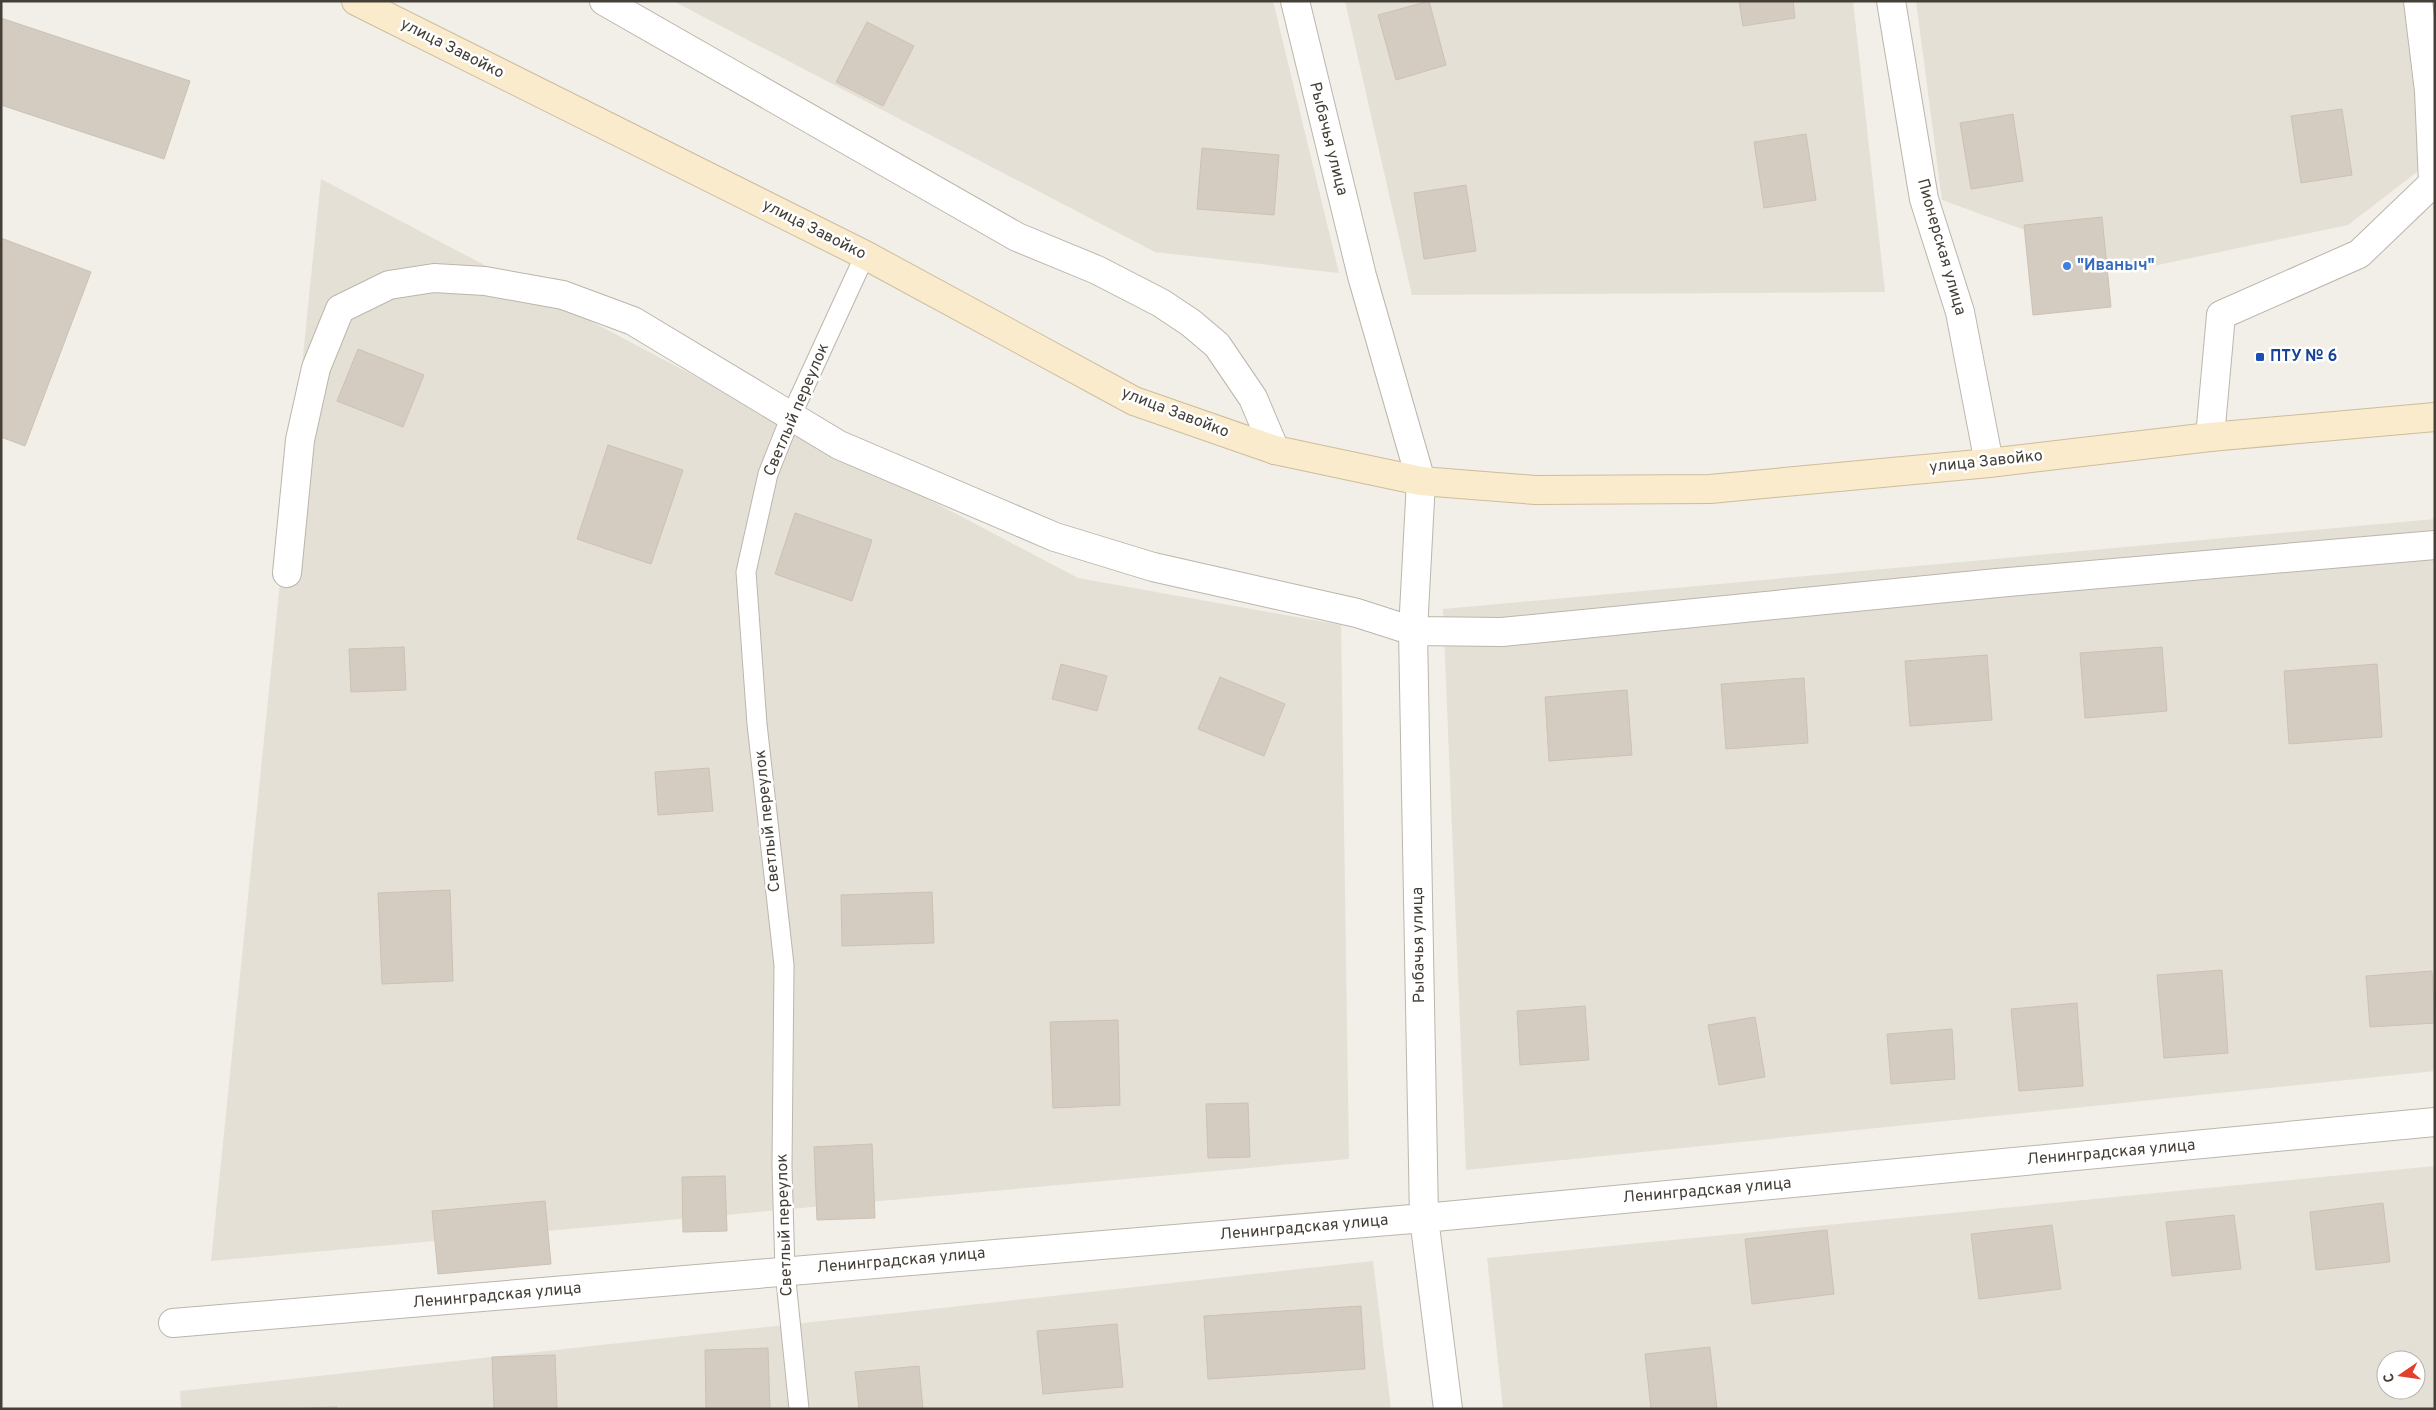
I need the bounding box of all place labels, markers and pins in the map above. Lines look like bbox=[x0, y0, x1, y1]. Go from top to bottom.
place label: "Иваныч" bbox=[2077, 256, 2155, 276]
marker: "Иваныч" bbox=[2061, 260, 2073, 272]
place label: ПТУ № 6 bbox=[2270, 347, 2337, 367]
marker: ПТУ № 6 bbox=[2254, 351, 2266, 363]

